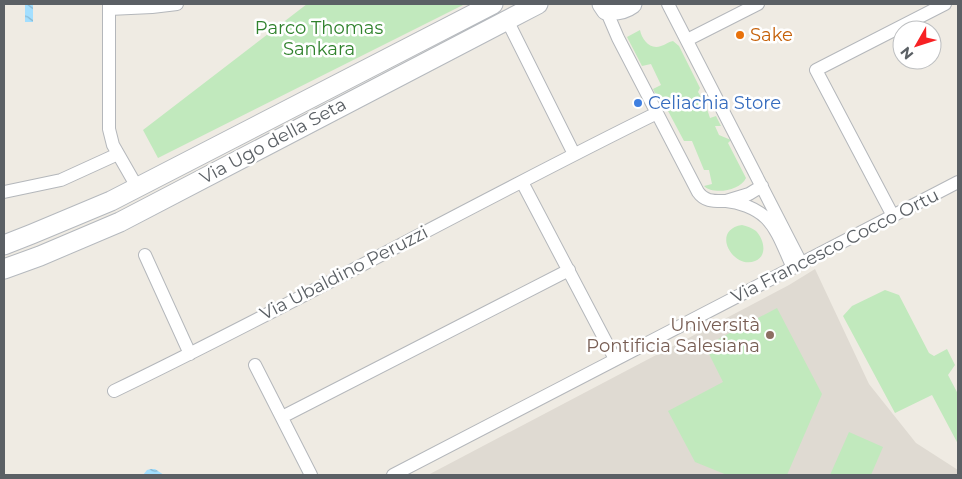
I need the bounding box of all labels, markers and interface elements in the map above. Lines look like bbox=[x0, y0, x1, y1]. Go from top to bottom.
park label: Parco Thomas Sankara bbox=[255, 17, 383, 60]
north arrow bbox=[892, 20, 942, 70]
place label: Sake bbox=[750, 24, 793, 46]
marker: Sake bbox=[734, 29, 746, 41]
text: N bbox=[896, 43, 917, 63]
place label: Celiachia Store bbox=[648, 92, 781, 114]
street label: Via Ugo della Seta bbox=[196, 93, 350, 189]
marker: Celiachia Store bbox=[632, 97, 644, 109]
street label: Via Francesco Cocco Ortu bbox=[727, 184, 943, 308]
street label: Via Ubaldino Peruzzi bbox=[256, 221, 432, 325]
place label: Università Pontificia Salesiana bbox=[586, 314, 760, 357]
marker: Università Pontificia Salesiana bbox=[764, 329, 776, 341]

